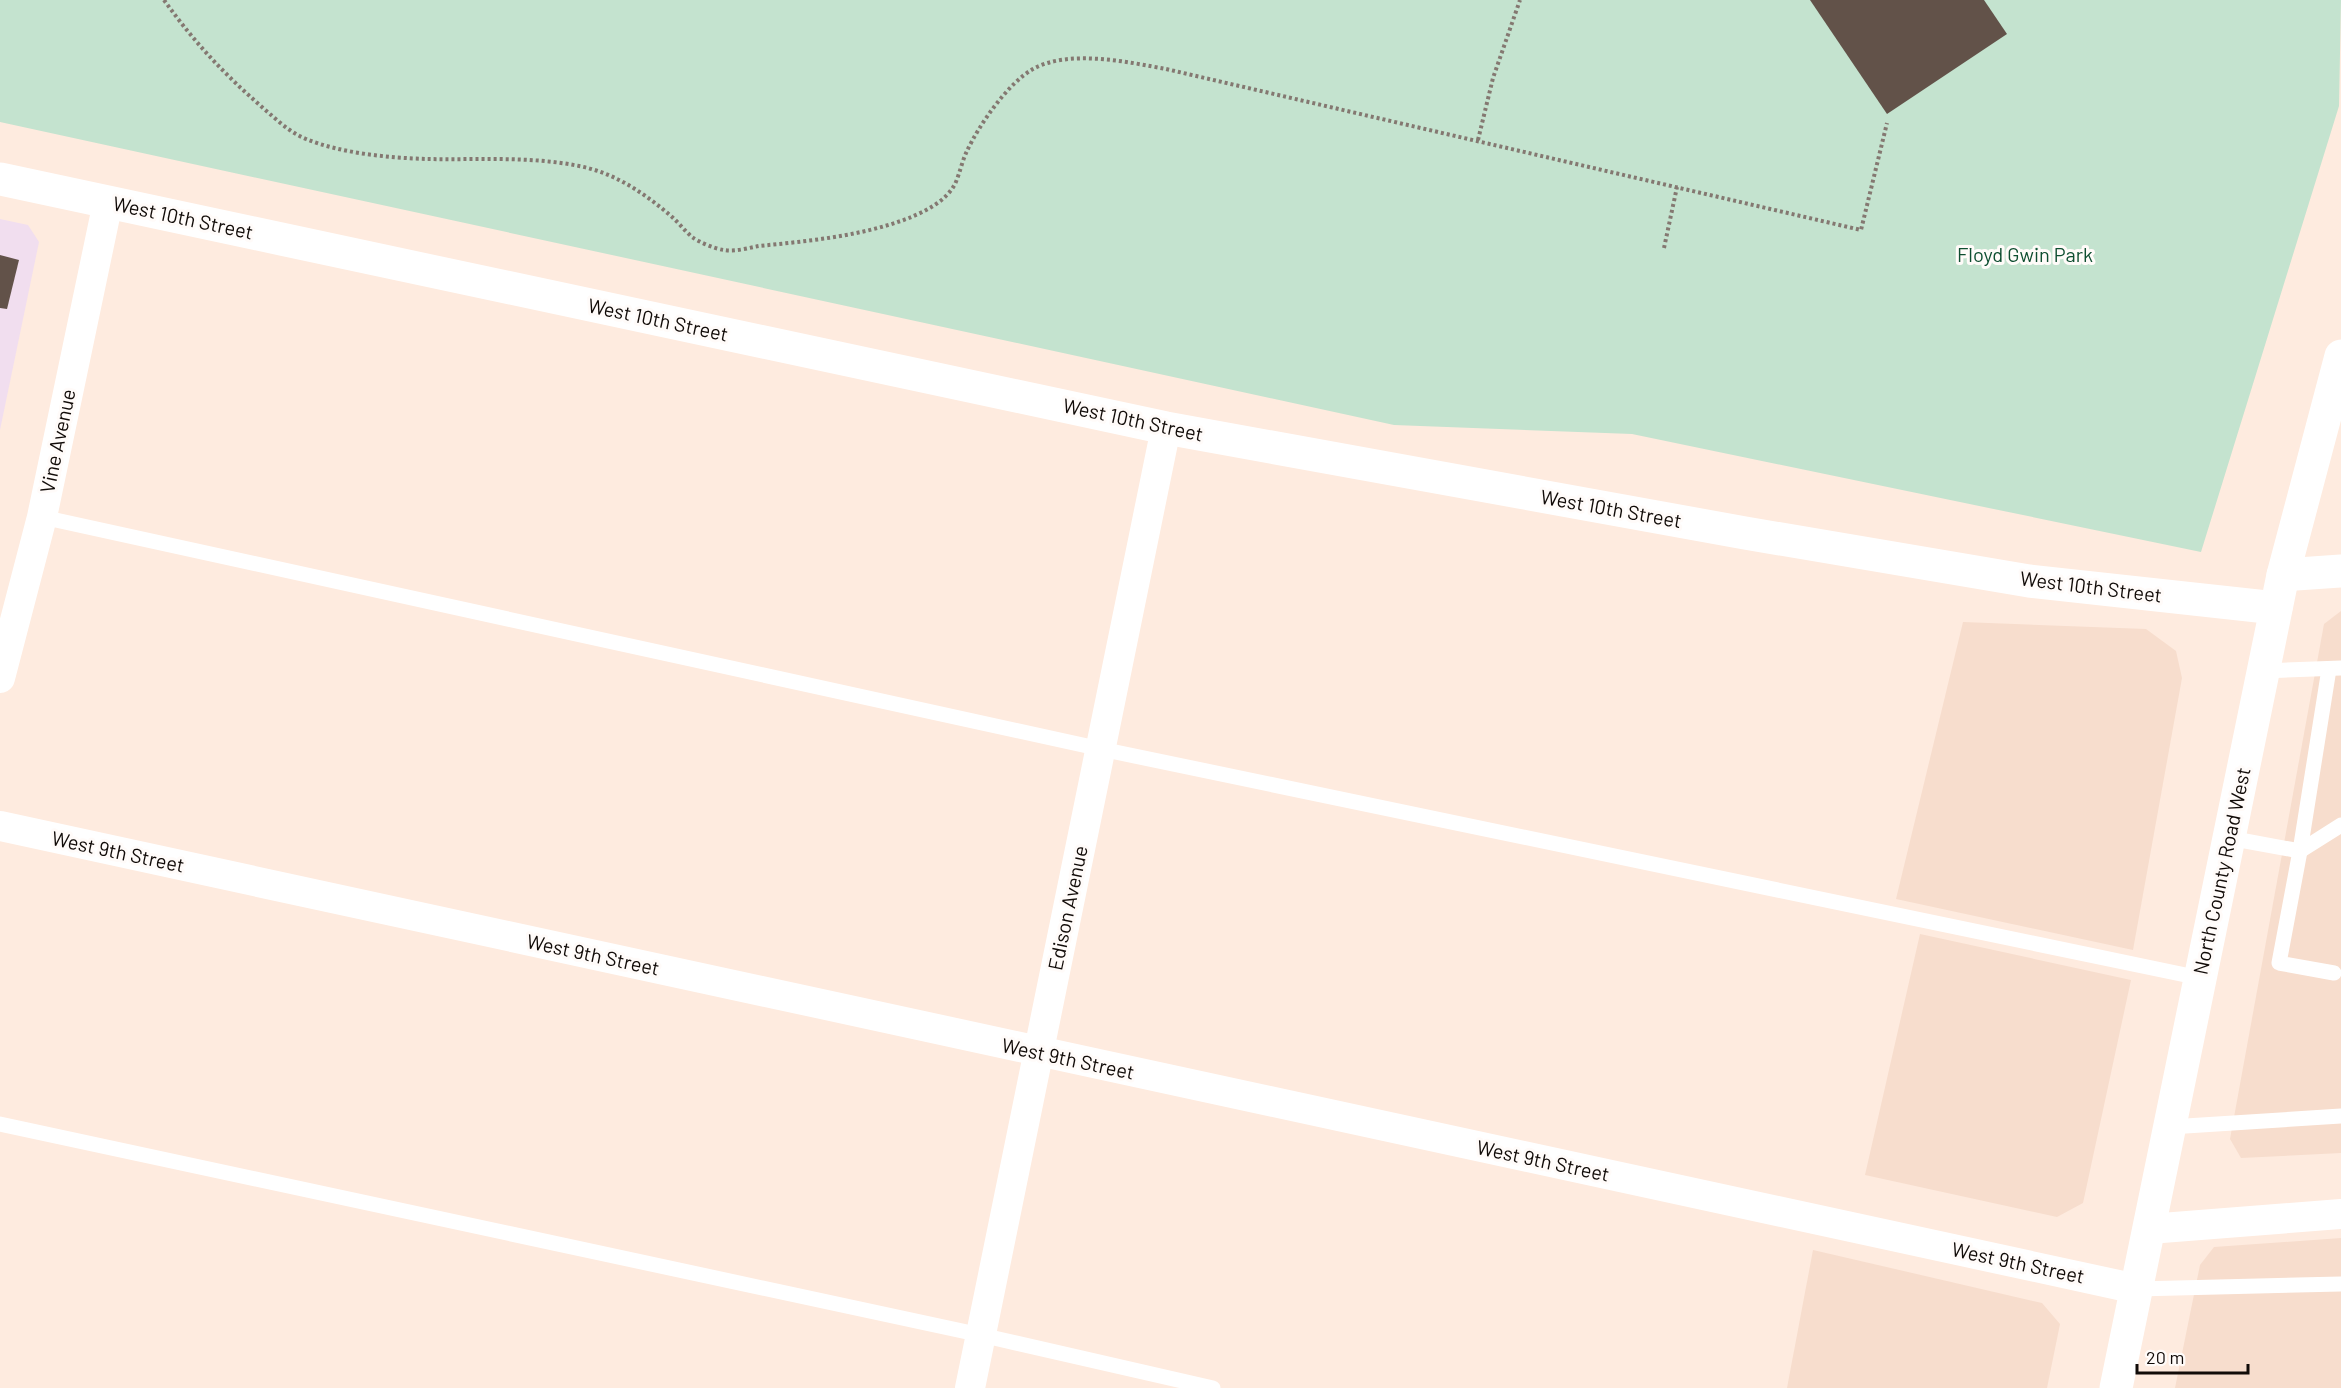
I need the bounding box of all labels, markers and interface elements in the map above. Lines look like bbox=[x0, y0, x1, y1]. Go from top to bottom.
street label: West 10th Street bbox=[111, 190, 256, 244]
park label: Floyd Gwin Park bbox=[1957, 242, 2093, 266]
street label: West 10th Street bbox=[586, 292, 731, 346]
street label: Vine Avenue bbox=[34, 387, 80, 495]
street label: West 10th Street bbox=[1061, 392, 1206, 446]
street label: West 10th Street bbox=[1539, 484, 1684, 532]
street label: West 10th Street bbox=[2019, 565, 2164, 607]
street label: North County Road West bbox=[2187, 765, 2255, 977]
street label: West 9th Street bbox=[50, 825, 187, 877]
street label: Edison Avenue bbox=[1042, 843, 1092, 972]
street label: West 9th Street bbox=[525, 928, 662, 980]
street label: West 9th Street bbox=[1000, 1032, 1137, 1084]
street label: West 9th Street bbox=[1475, 1134, 1612, 1186]
street label: West 9th Street bbox=[1950, 1236, 2087, 1288]
scale bar bbox=[2137, 1337, 2248, 1375]
text: 20 m bbox=[2146, 1346, 2184, 1368]

